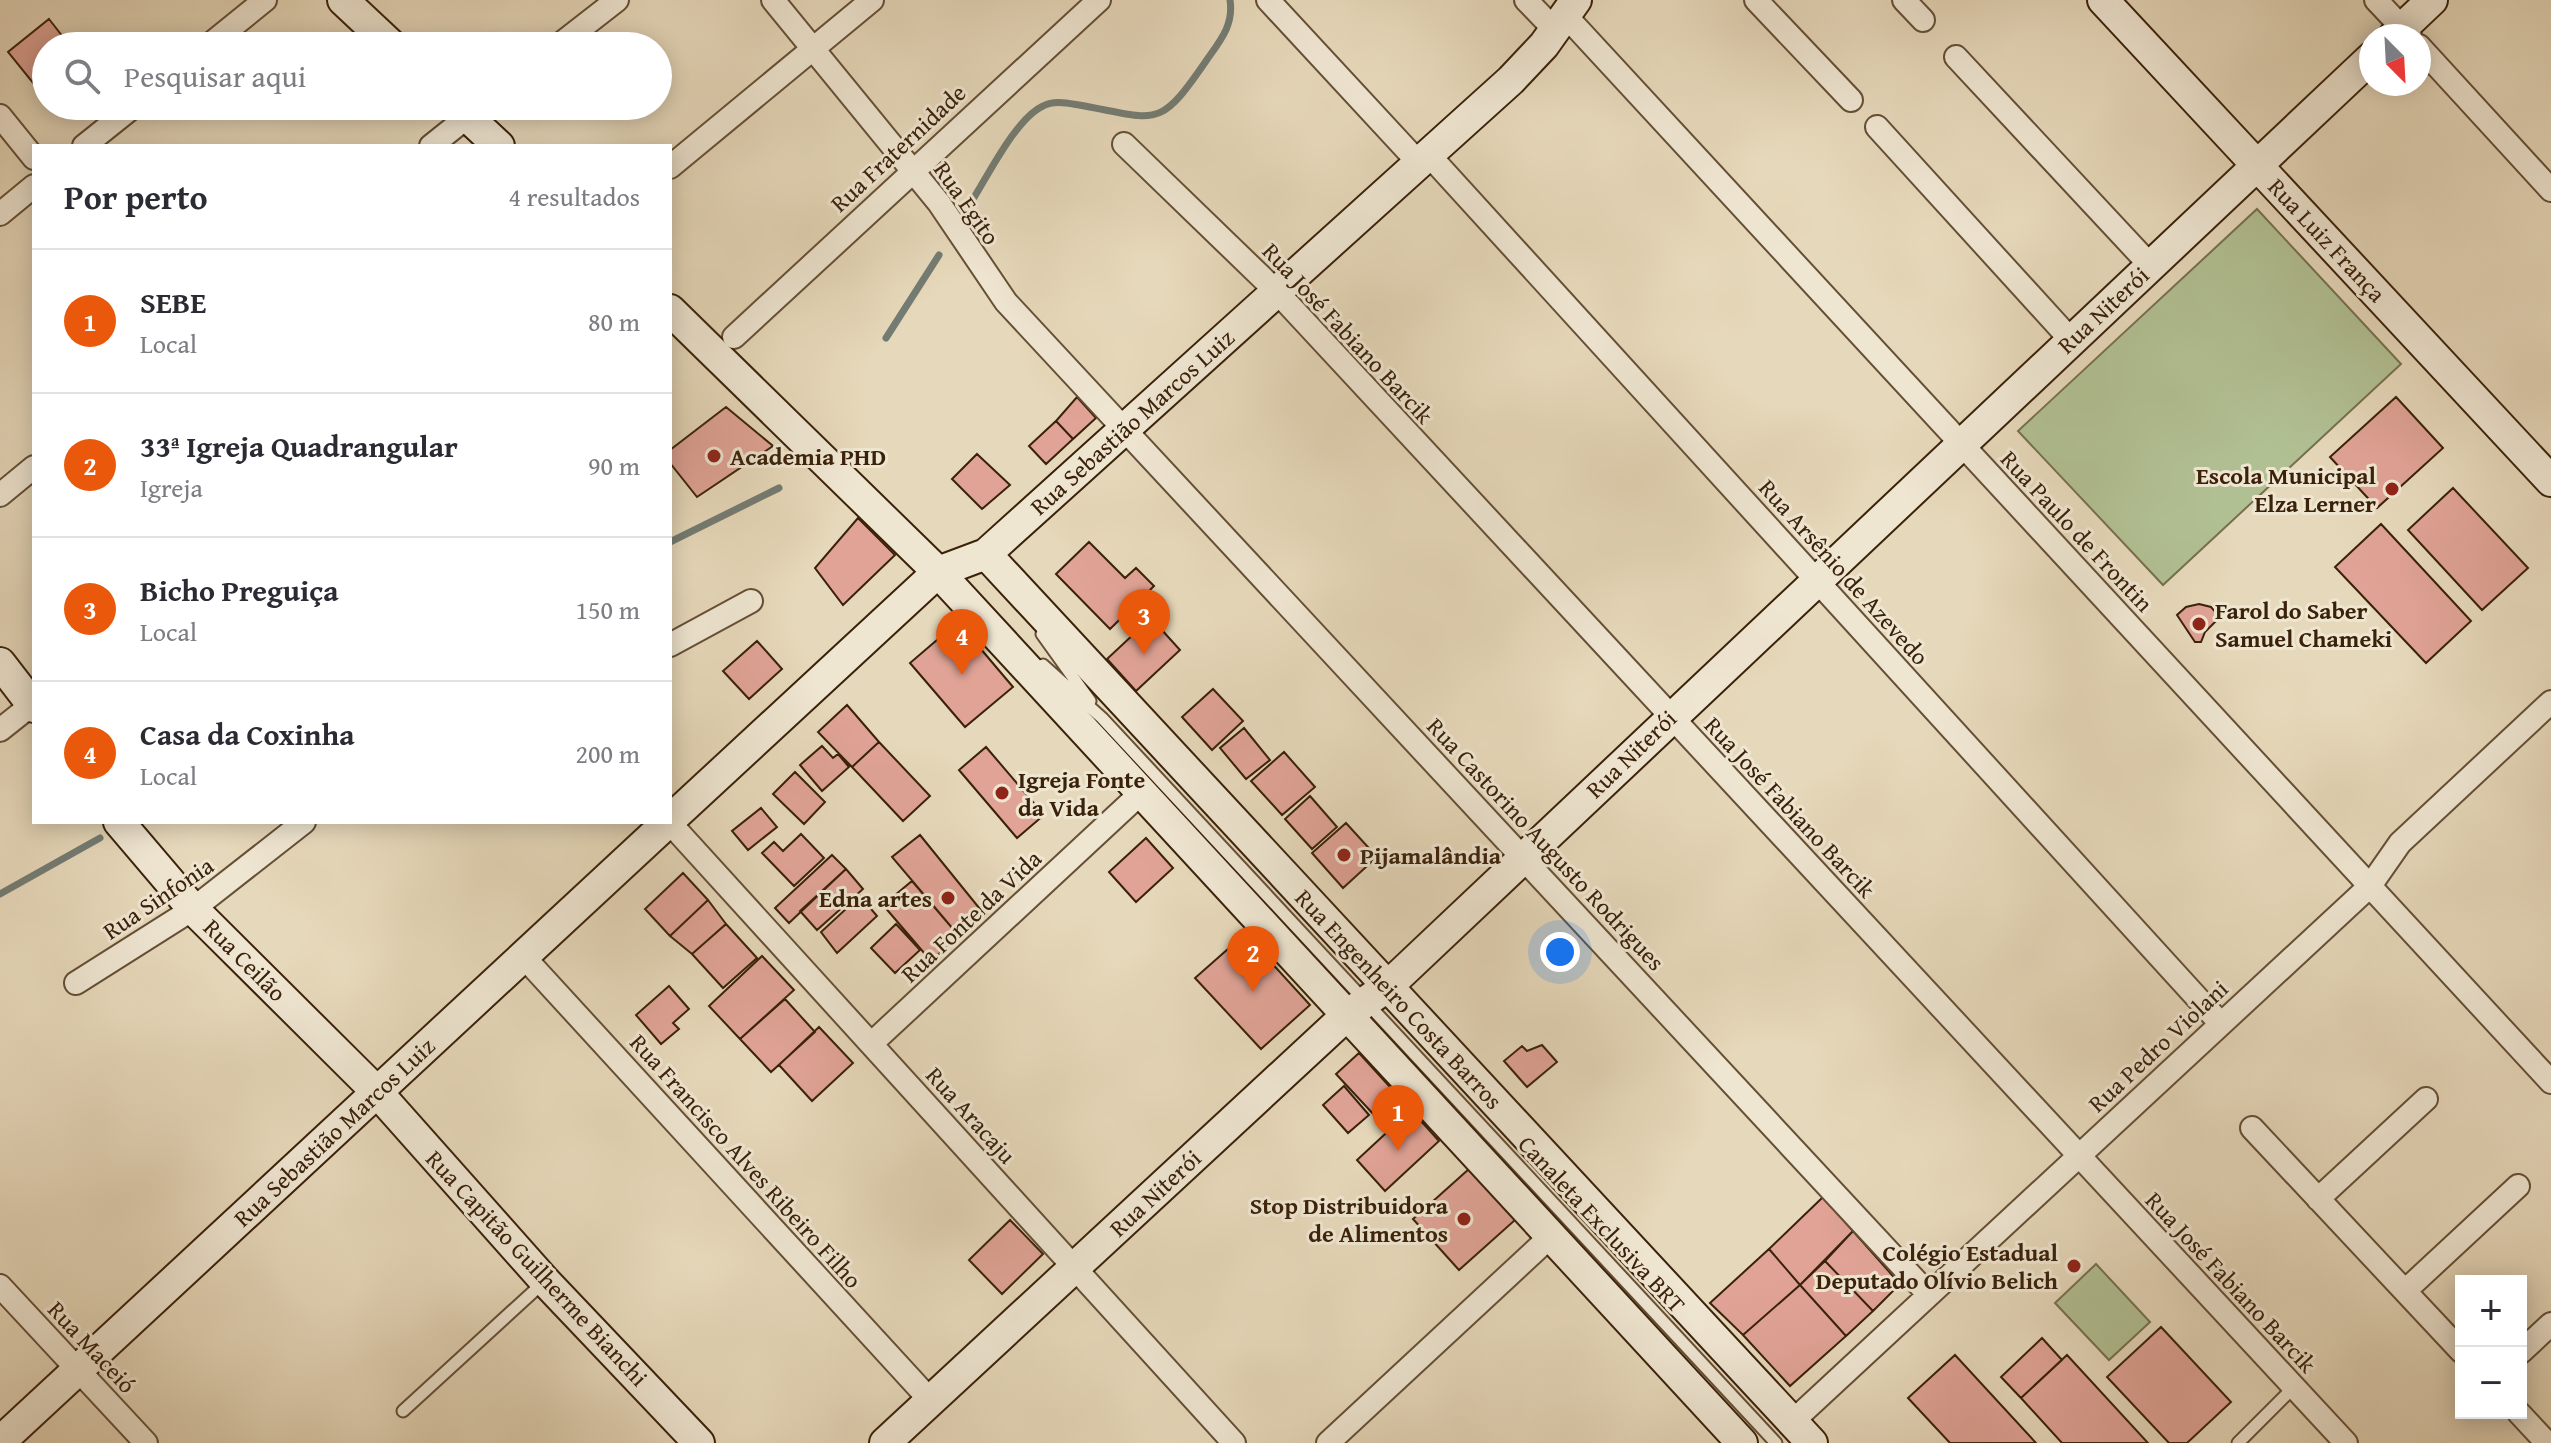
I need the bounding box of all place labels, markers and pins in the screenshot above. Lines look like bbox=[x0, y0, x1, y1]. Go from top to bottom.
place label: Academia PHD bbox=[730, 439, 886, 474]
marker: Academia PHD bbox=[705, 447, 723, 465]
place label: Escola Municipal Elza Lerner bbox=[2196, 458, 2377, 521]
marker: Escola Municipal Elza Lerner bbox=[2383, 480, 2401, 498]
pin: 3 bbox=[1118, 589, 1170, 655]
place label: Farol do Saber Samuel Chameki bbox=[2215, 593, 2392, 656]
pin: 4 bbox=[936, 609, 988, 675]
marker: Farol do Saber Samuel Chameki bbox=[2190, 615, 2208, 633]
place label: Igreja Fonte da Vida bbox=[1018, 762, 1145, 825]
marker: Igreja Fonte da Vida bbox=[993, 784, 1011, 802]
place label: Pijamalândia bbox=[1360, 838, 1502, 873]
marker: Pijamalândia bbox=[1335, 846, 1353, 864]
place label: Edna artes bbox=[819, 881, 932, 916]
marker: Edna artes bbox=[939, 889, 957, 907]
pin: 2 bbox=[1227, 926, 1279, 992]
pin: 1 bbox=[1372, 1085, 1424, 1151]
place label: Stop Distribuidora de Alimentos bbox=[1250, 1188, 1449, 1251]
marker: Stop Distribuidora de Alimentos bbox=[1455, 1210, 1473, 1228]
place label: Colégio Estadual Deputado Olívio Belich bbox=[1816, 1235, 2059, 1298]
marker: Colégio Estadual Deputado Olívio Belich bbox=[2065, 1257, 2083, 1275]

